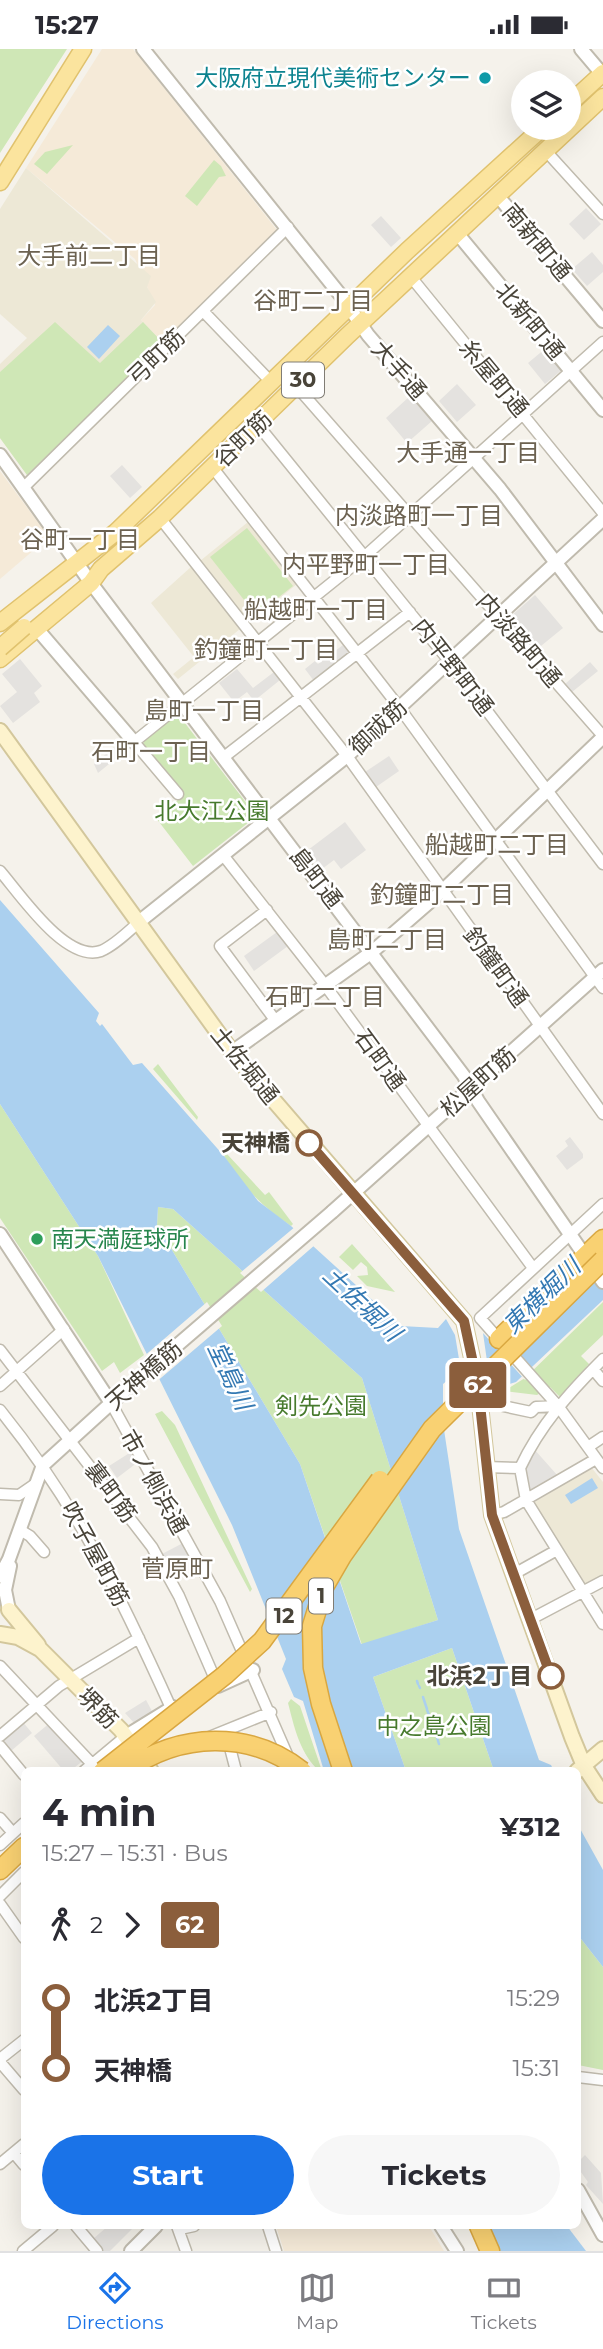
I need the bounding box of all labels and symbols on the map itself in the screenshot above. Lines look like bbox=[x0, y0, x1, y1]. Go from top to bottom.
place label: 大阪府立現代美術センター bbox=[195, 64, 471, 92]
marker: 大阪府立現代美術センター bbox=[477, 70, 493, 86]
street label: 南新町通 bbox=[497, 198, 577, 286]
district label: 大手前二丁目 bbox=[17, 241, 161, 270]
street label: 北新町通 bbox=[490, 277, 570, 365]
district label: 谷町二丁目 bbox=[253, 286, 373, 315]
street label: 弓町筋 bbox=[121, 323, 191, 391]
street label: 糸屋町通 bbox=[454, 334, 534, 422]
street label: 大手通 bbox=[366, 335, 432, 405]
road number: 30 bbox=[282, 363, 324, 397]
street label: 谷町筋 bbox=[208, 405, 278, 473]
district label: 大手通一丁目 bbox=[396, 438, 540, 467]
district label: 内淡路町一丁目 bbox=[335, 501, 503, 530]
district label: 谷町一丁目 bbox=[20, 525, 140, 554]
district label: 内平野町一丁目 bbox=[282, 550, 450, 579]
street label: 内淡路町通 bbox=[471, 587, 567, 693]
district label: 船越町一丁目 bbox=[244, 595, 388, 624]
street label: 内平野町通 bbox=[407, 613, 499, 721]
district label: 釣鐘町一丁目 bbox=[194, 635, 338, 664]
street label: 御祓筋 bbox=[343, 693, 413, 761]
district label: 島町一丁目 bbox=[144, 696, 264, 725]
district label: 石町一丁目 bbox=[91, 737, 211, 766]
park label: 北大江公園 bbox=[155, 797, 270, 825]
district label: 船越町二丁目 bbox=[425, 830, 569, 859]
street label: 島町通 bbox=[284, 842, 348, 914]
district label: 釣鐘町二丁目 bbox=[370, 880, 514, 909]
street label: 釣鐘町通 bbox=[458, 922, 534, 1012]
district label: 島町二丁目 bbox=[327, 925, 447, 954]
district label: 石町二丁目 bbox=[265, 982, 385, 1011]
street label: 土佐堀通 bbox=[205, 1020, 285, 1110]
street label: 石町通 bbox=[348, 1024, 412, 1096]
street label: 松屋町筋 bbox=[434, 1041, 522, 1123]
place label: 天神橋 bbox=[221, 1129, 290, 1157]
marker: 天神橋 bbox=[296, 1130, 322, 1156]
place label: 南天満庭球所 bbox=[51, 1225, 189, 1253]
marker: 南天満庭球所 bbox=[29, 1231, 45, 1247]
water label: 東横堀川 bbox=[497, 1250, 588, 1339]
water label: 土佐堀川 bbox=[317, 1260, 410, 1349]
street label: 天神橋筋 bbox=[100, 1334, 188, 1416]
water label: 堂島川 bbox=[202, 1337, 260, 1417]
line badge: 62 bbox=[447, 1362, 510, 1408]
park label: 剣先公園 bbox=[275, 1392, 367, 1420]
street label: 市ノ側浜通 bbox=[114, 1425, 194, 1539]
street label: 裏町筋 bbox=[79, 1456, 143, 1528]
street label: 吹子屋町筋 bbox=[55, 1497, 135, 1611]
district label: 菅原町 bbox=[141, 1554, 213, 1583]
road number: 1 bbox=[309, 1579, 333, 1613]
road number: 12 bbox=[266, 1599, 302, 1633]
place label: 北浜2丁目 bbox=[426, 1662, 532, 1690]
marker: 北浜2丁目 bbox=[538, 1663, 564, 1689]
street label: 堺筋 bbox=[72, 1682, 124, 1734]
park label: 中之島公園 bbox=[377, 1712, 492, 1740]

